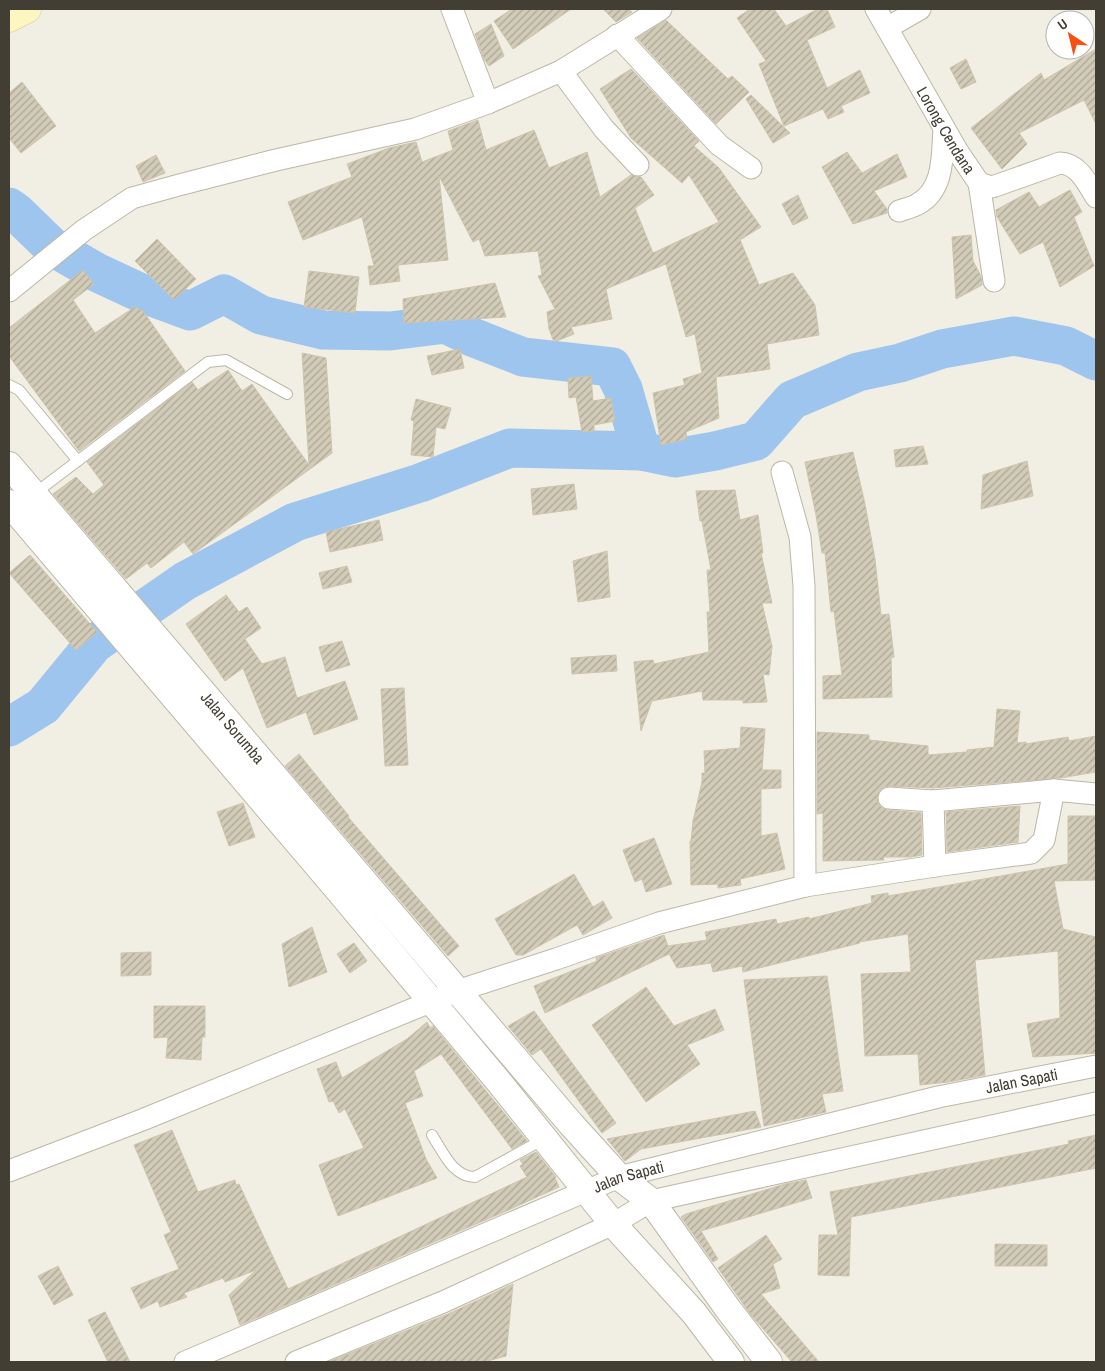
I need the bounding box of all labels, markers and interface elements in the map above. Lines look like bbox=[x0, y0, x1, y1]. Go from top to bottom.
north arrow bbox=[1045, 10, 1095, 60]
text: U bbox=[1054, 15, 1071, 34]
street label: Lorong Cendana bbox=[912, 83, 981, 179]
street label: Jalan Sorumba bbox=[196, 687, 270, 769]
street label: Jalan Sapati bbox=[984, 1063, 1060, 1098]
street label: Jalan Sapati bbox=[590, 1155, 666, 1198]

